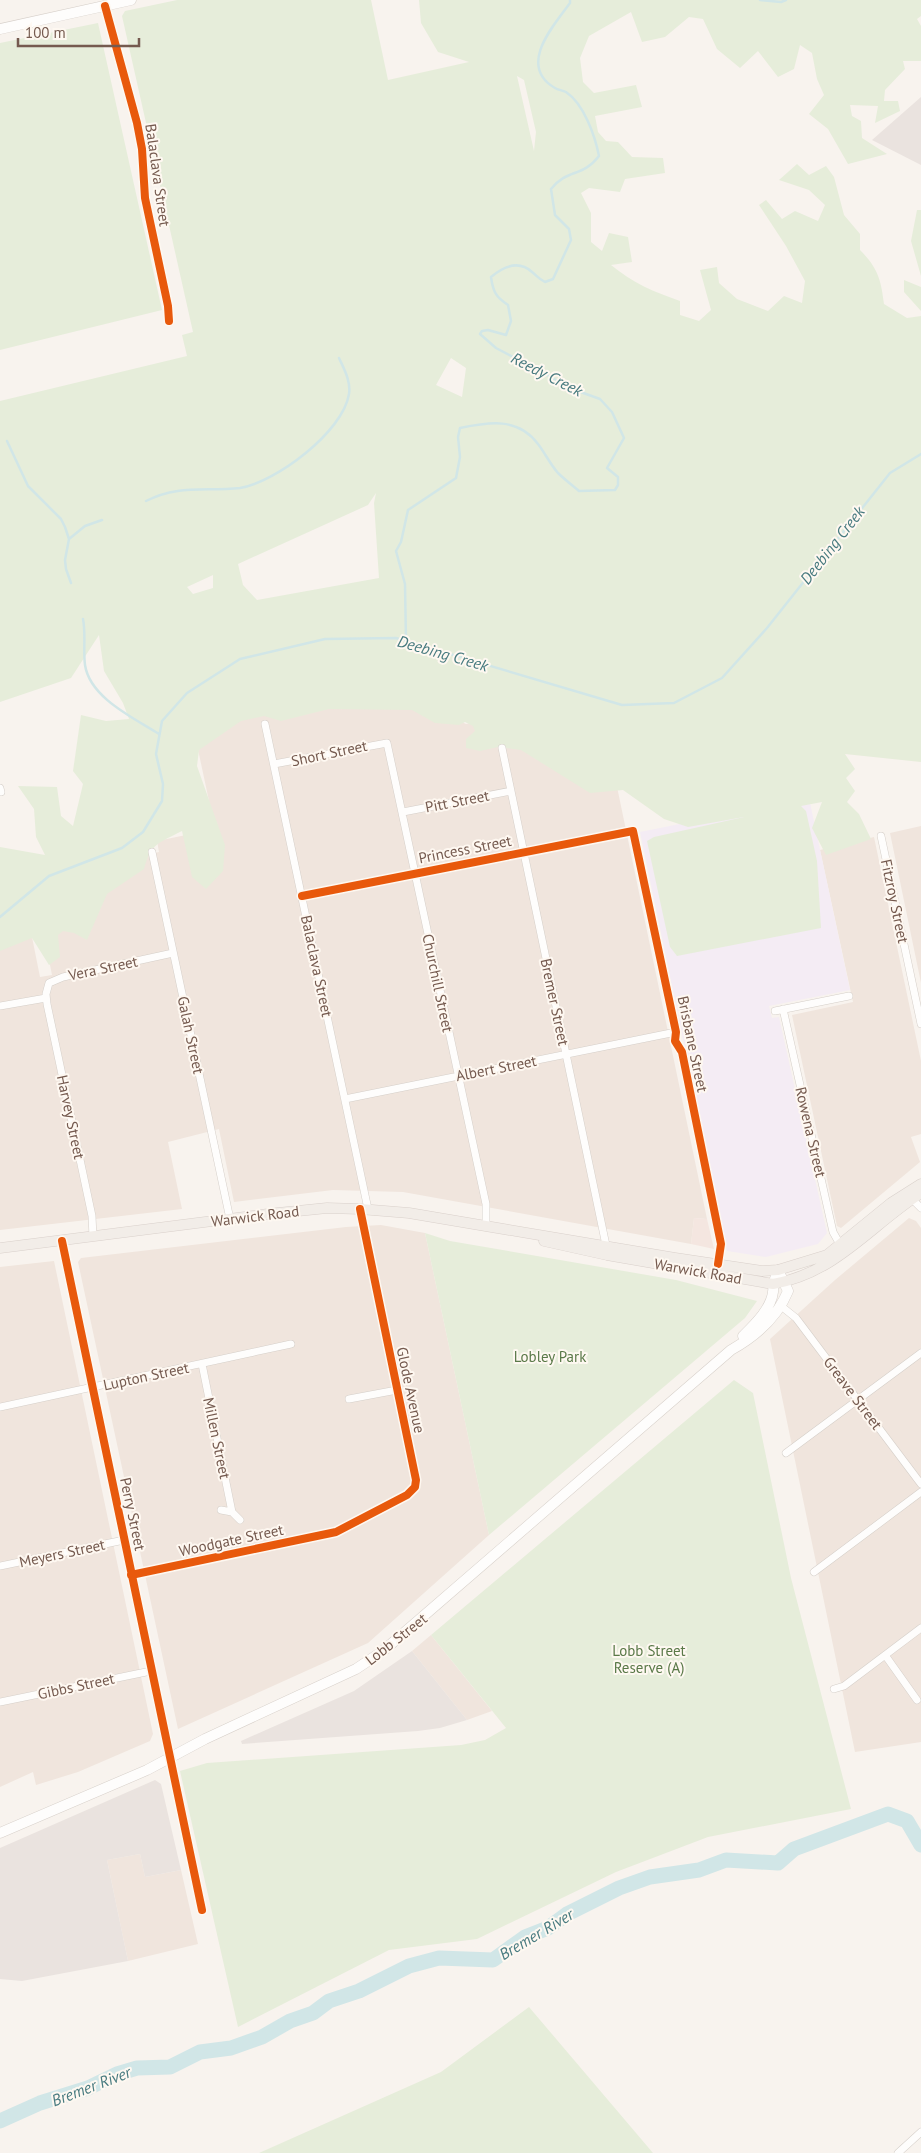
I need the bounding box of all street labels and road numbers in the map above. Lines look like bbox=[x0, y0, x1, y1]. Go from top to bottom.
street label: Balaclava Street bbox=[141, 122, 175, 228]
street label: Short Street bbox=[289, 736, 369, 770]
street label: Pitt Street bbox=[423, 785, 491, 817]
street label: Princess Street bbox=[417, 831, 513, 867]
street label: Fitzroy Street bbox=[877, 857, 913, 945]
street label: Balaclava Street bbox=[297, 913, 337, 1019]
street label: Churchill Street bbox=[418, 932, 458, 1034]
street label: Vera Street bbox=[66, 951, 139, 985]
street label: Bremer Street bbox=[536, 957, 574, 1047]
street label: Galah Street bbox=[173, 994, 209, 1076]
street label: Brisbane Street bbox=[674, 994, 712, 1094]
street label: Albert Street bbox=[454, 1051, 538, 1085]
street label: Harvey Street bbox=[53, 1073, 89, 1161]
street label: Rowena Street bbox=[791, 1085, 831, 1179]
street label: Warwick Road bbox=[210, 1201, 300, 1231]
street label: Warwick Road bbox=[653, 1254, 743, 1288]
street label: Glode Avenue bbox=[393, 1345, 429, 1435]
street label: Greave Street bbox=[819, 1353, 887, 1433]
street label: Lupton Street bbox=[101, 1358, 191, 1394]
street label: Millen Street bbox=[199, 1396, 235, 1480]
street label: Perry Street bbox=[116, 1476, 150, 1552]
street label: Woodgate Street bbox=[177, 1520, 285, 1560]
street label: Meyers Street bbox=[17, 1535, 107, 1571]
street label: Lobb Street bbox=[361, 1609, 431, 1669]
street label: Gibbs Street bbox=[36, 1669, 116, 1703]

